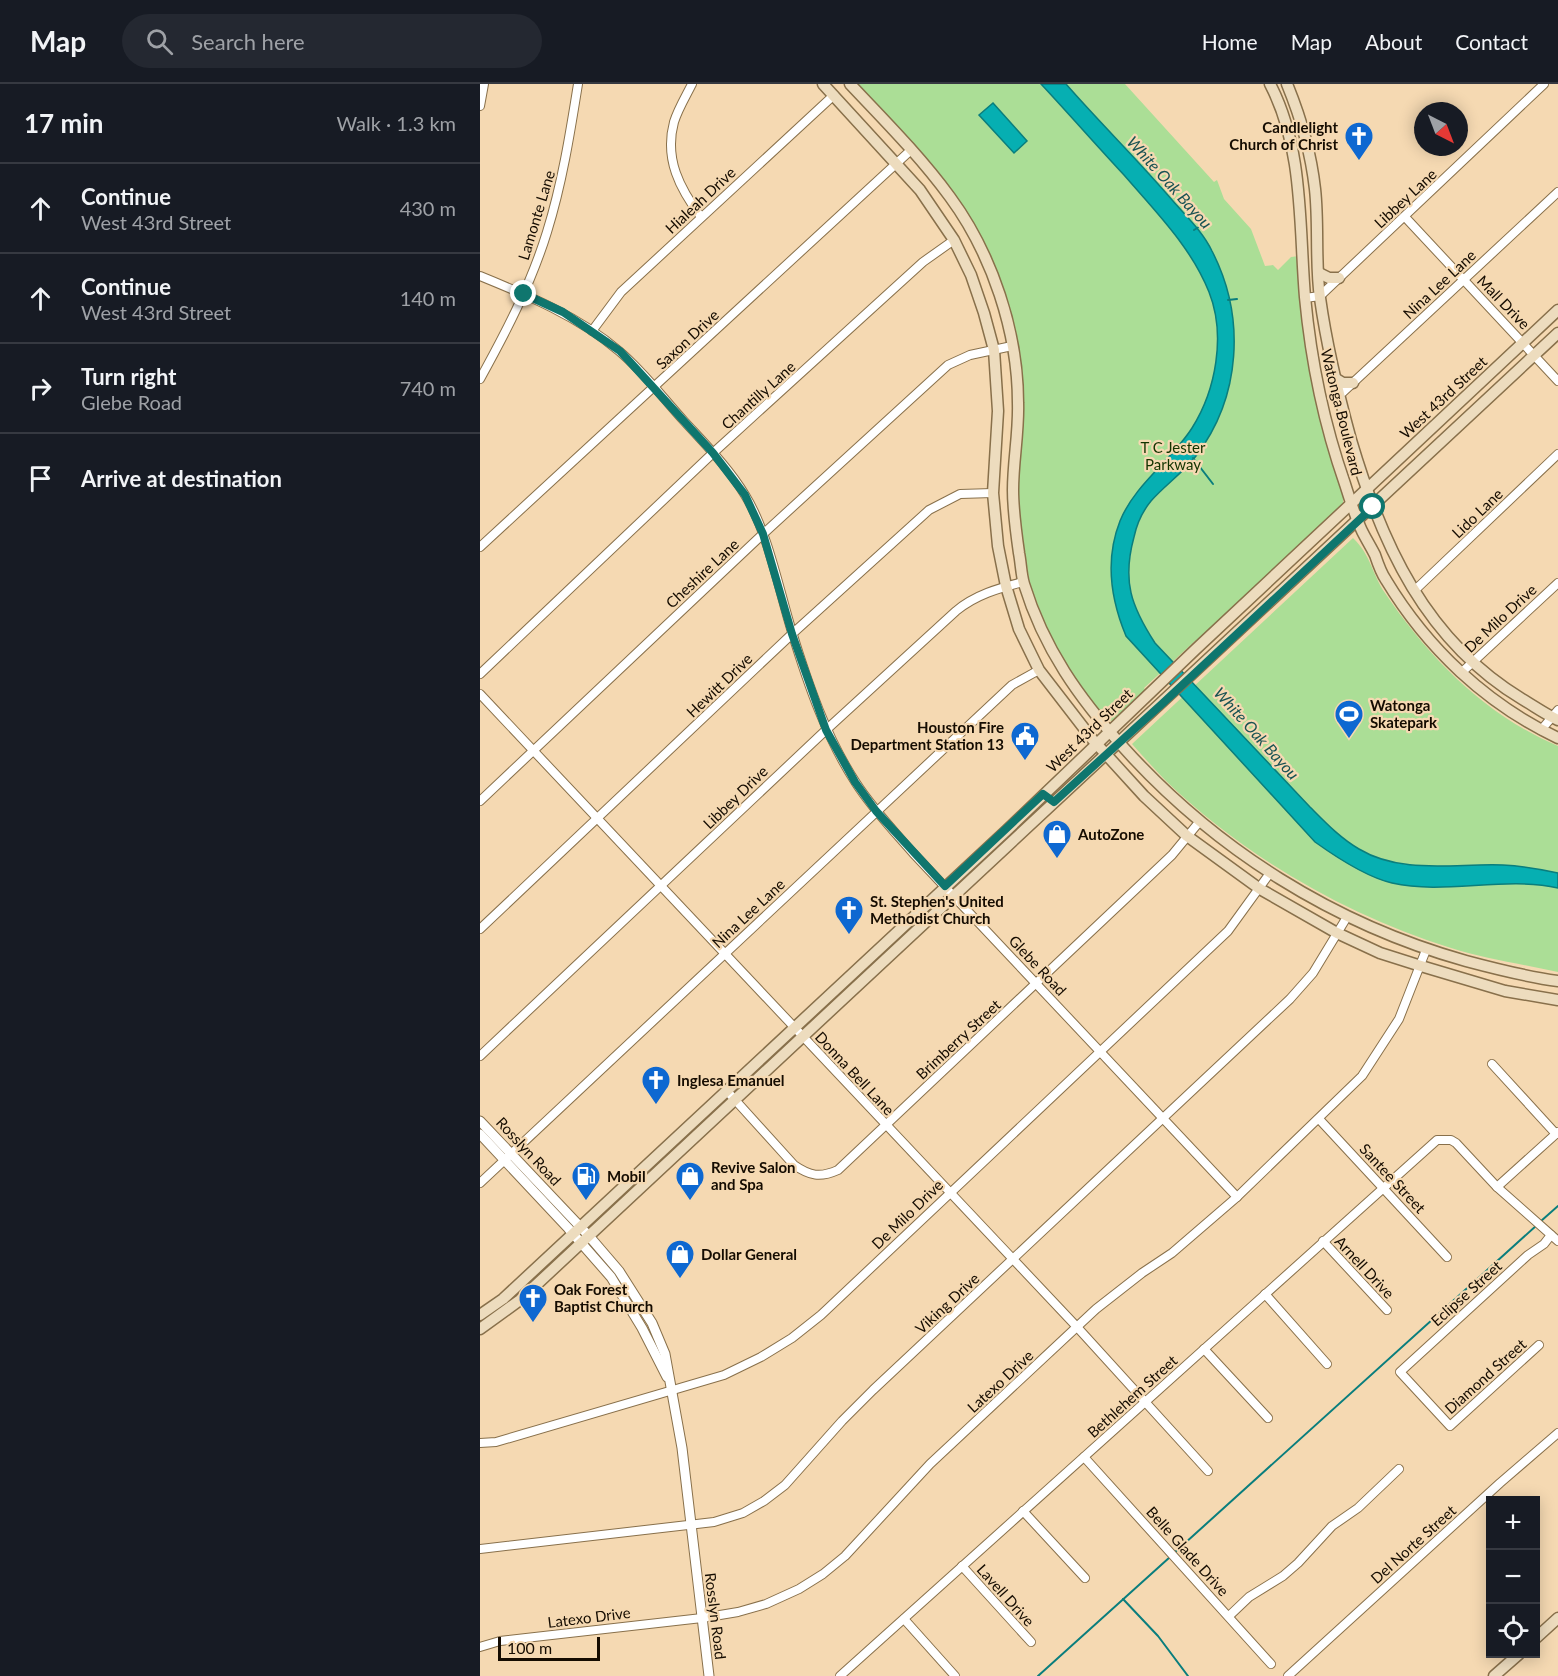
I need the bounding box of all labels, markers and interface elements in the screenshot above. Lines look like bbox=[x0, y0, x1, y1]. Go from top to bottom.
search box bbox=[122, 14, 542, 68]
text: Map bbox=[30, 24, 86, 58]
icon: search bbox=[143, 25, 176, 58]
text: Search here bbox=[191, 28, 305, 55]
text: Home bbox=[1202, 29, 1258, 54]
text: Map bbox=[1291, 29, 1332, 54]
text: About bbox=[1365, 29, 1422, 54]
text: Contact bbox=[1455, 29, 1528, 54]
north arrow bbox=[1414, 102, 1468, 156]
text: 17 min bbox=[24, 107, 104, 139]
text: Walk · 1.3 km bbox=[337, 111, 456, 135]
place label: Candlelight Church of Christ bbox=[1229, 118, 1338, 153]
church icon: Candlelight Church of Christ bbox=[1343, 120, 1375, 162]
water label: White Oak Bayou bbox=[1124, 132, 1216, 232]
street label: Hialeah Drive bbox=[661, 163, 739, 237]
street label: Libbey Lane bbox=[1370, 165, 1440, 231]
street label: Lamonte Lane bbox=[514, 168, 558, 262]
text: Continue bbox=[81, 183, 171, 210]
icon: ahead bbox=[24, 192, 57, 225]
text: 430 m bbox=[400, 196, 456, 220]
text: West 43rd Street bbox=[81, 210, 231, 234]
street label: Nina Lee Lane bbox=[1399, 246, 1479, 322]
street label: Mall Drive bbox=[1474, 271, 1534, 333]
text: Continue bbox=[81, 273, 171, 300]
route end bbox=[510, 280, 536, 306]
icon: ahead bbox=[24, 282, 57, 315]
text: 140 m bbox=[400, 286, 456, 310]
text: West 43rd Street bbox=[81, 300, 231, 324]
street label: Saxon Drive bbox=[652, 305, 722, 373]
street label: Watonga Boulevard bbox=[1318, 347, 1366, 477]
street label: West 43rd Street bbox=[1396, 352, 1491, 442]
street label: Chantilly Lane bbox=[717, 357, 799, 433]
text: Turn right bbox=[81, 363, 176, 390]
icon: right bbox=[24, 372, 57, 405]
text: 740 m bbox=[400, 376, 456, 400]
text: Glebe Road bbox=[81, 390, 182, 414]
park label: T C Jester Parkway bbox=[1141, 438, 1206, 473]
icon: arrive bbox=[24, 462, 57, 495]
text: Arrive at destination bbox=[81, 465, 282, 492]
street label: Lido Lane bbox=[1448, 484, 1506, 542]
route start bbox=[1359, 493, 1385, 519]
street label: Cheshire Lane bbox=[662, 535, 742, 611]
street label: De Milo Drive bbox=[1460, 580, 1540, 656]
street label: Hewitt Drive bbox=[682, 649, 756, 721]
water label: White Oak Bayou bbox=[1211, 683, 1303, 783]
street label: West 43rd Street bbox=[1042, 684, 1136, 776]
place label: Watonga Skatepark bbox=[1370, 696, 1438, 731]
sports icon: Watonga Skatepark bbox=[1333, 698, 1365, 740]
place label: Houston Fire Department Station 13 bbox=[850, 718, 1004, 753]
public building icon: Houston Fire Department Station 13 bbox=[1009, 720, 1041, 762]
street label: Libbey Drive bbox=[699, 762, 771, 832]
shop icon: AutoZone bbox=[1041, 818, 1073, 860]
place label: AutoZone bbox=[1077, 825, 1144, 843]
street label: Nina Lee Lane bbox=[708, 875, 788, 951]
place label: St. Stephen's United Methodist Church bbox=[870, 892, 1004, 927]
church icon: St. Stephen's United Methodist Church bbox=[833, 894, 865, 936]
street label: Glebe Road bbox=[1006, 931, 1070, 999]
street label: Brimberry Street bbox=[912, 995, 1004, 1083]
street label: Donna Bell Lane bbox=[812, 1027, 898, 1119]
church icon: Inglesa Emanuel bbox=[640, 1064, 672, 1106]
place label: Inglesa Emanuel bbox=[677, 1071, 785, 1089]
street label: Rosslyn Road bbox=[493, 1113, 565, 1189]
street label: Santee Street bbox=[1356, 1140, 1430, 1217]
place label: Revive Salon and Spa bbox=[711, 1158, 796, 1193]
fuel station icon: Mobil bbox=[570, 1160, 602, 1202]
shop icon: Revive Salon and Spa bbox=[674, 1160, 706, 1202]
place label: Mobil bbox=[607, 1167, 646, 1185]
street label: De Milo Drive bbox=[868, 1175, 946, 1252]
street label: Arnell Drive bbox=[1332, 1232, 1398, 1302]
shop icon: Dollar General bbox=[664, 1238, 696, 1280]
place label: Dollar General bbox=[701, 1245, 797, 1263]
street label: Eclipse Street bbox=[1427, 1256, 1505, 1329]
street label: Viking Drive bbox=[911, 1269, 983, 1337]
place label: Oak Forest Baptist Church bbox=[554, 1280, 653, 1315]
church icon: Oak Forest Baptist Church bbox=[517, 1282, 549, 1324]
street label: Diamond Street bbox=[1441, 1334, 1530, 1417]
street label: Latexo Drive bbox=[963, 1346, 1037, 1416]
street label: Bethlehem Street bbox=[1083, 1351, 1181, 1441]
map controls bbox=[1486, 1496, 1540, 1658]
button: + bbox=[1486, 1496, 1540, 1550]
street label: Del Norte Street bbox=[1367, 1501, 1460, 1587]
street label: Belle Glade Drive bbox=[1143, 1503, 1233, 1599]
button: − bbox=[1486, 1550, 1540, 1604]
street label: Lavell Drive bbox=[974, 1560, 1039, 1630]
street label: Rosslyn Road bbox=[702, 1572, 730, 1660]
street label: Latexo Drive bbox=[546, 1603, 632, 1631]
button: locate bbox=[1486, 1604, 1540, 1658]
scale bar bbox=[498, 1634, 600, 1662]
text: 100 m bbox=[507, 1638, 552, 1657]

